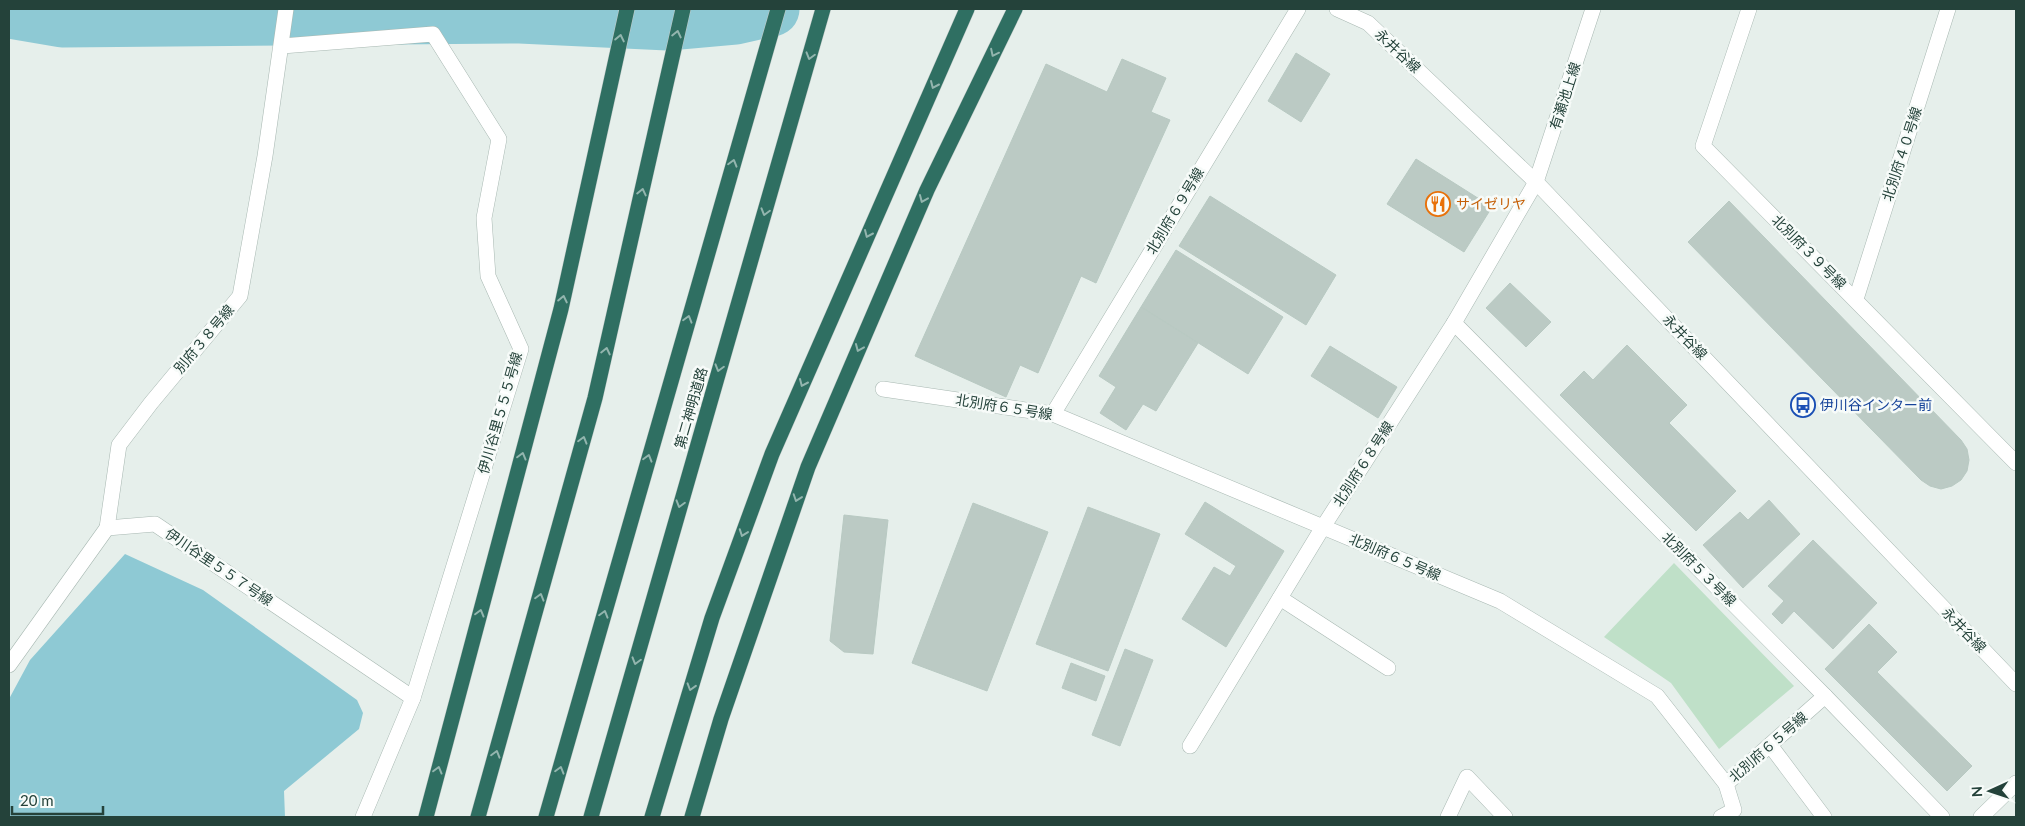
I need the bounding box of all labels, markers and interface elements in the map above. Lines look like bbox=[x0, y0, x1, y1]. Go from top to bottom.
street label: 永井谷線 bbox=[1372, 25, 1425, 76]
one-way arrow bbox=[672, 29, 682, 38]
one-way arrow bbox=[614, 34, 625, 43]
one-way arrow bbox=[990, 47, 1000, 56]
one-way arrow bbox=[805, 51, 815, 59]
street label: 有瀬池上線 bbox=[1546, 60, 1583, 132]
one-way arrow bbox=[929, 80, 940, 89]
street label: 北別府４０号線 bbox=[1878, 105, 1925, 203]
one-way arrow bbox=[728, 159, 738, 167]
street label: 北別府６９号線 bbox=[1142, 164, 1207, 257]
one-way arrow bbox=[636, 188, 647, 196]
restaurant icon: サイゼリヤ bbox=[1425, 191, 1451, 217]
one-way arrow bbox=[919, 194, 930, 203]
place label: サイゼリヤ bbox=[1456, 195, 1526, 212]
one-way arrow bbox=[760, 207, 770, 215]
street label: 北別府３９号線 bbox=[1769, 211, 1850, 292]
one-way arrow bbox=[864, 229, 875, 238]
one-way arrow bbox=[557, 294, 568, 303]
street label: 別府３８号線 bbox=[170, 301, 237, 376]
street label: 永井谷線 bbox=[1660, 311, 1711, 363]
one-way arrow bbox=[683, 315, 693, 323]
one-way arrow bbox=[854, 343, 865, 352]
one-way arrow bbox=[600, 346, 611, 355]
street label: 伊川谷里５５５号線 bbox=[474, 350, 525, 476]
one-way arrow bbox=[715, 363, 725, 371]
street label: 第二神明道路 bbox=[671, 365, 710, 451]
one-way arrow bbox=[799, 378, 810, 387]
street label: 北別府６５号線 bbox=[954, 390, 1054, 423]
bus stop icon: 伊川谷インター前 bbox=[1790, 392, 1816, 418]
place label: 伊川谷インター前 bbox=[1820, 396, 1932, 413]
street label: 北別府６８号線 bbox=[1329, 418, 1396, 509]
one-way arrow bbox=[578, 437, 588, 445]
one-way arrow bbox=[516, 452, 526, 460]
one-way arrow bbox=[643, 454, 653, 462]
one-way arrow bbox=[793, 493, 803, 502]
one-way arrow bbox=[676, 500, 686, 508]
street label: 伊川谷里５５７号線 bbox=[162, 524, 276, 609]
one-way arrow bbox=[739, 528, 749, 537]
street label: 北別府５３号線 bbox=[1659, 528, 1740, 609]
street label: 北別府６５号線 bbox=[1347, 530, 1444, 584]
one-way arrow bbox=[534, 593, 545, 601]
street label: 永井谷線 bbox=[1939, 604, 1990, 656]
one-way arrow bbox=[474, 609, 485, 617]
one-way arrow bbox=[598, 610, 609, 618]
one-way arrow bbox=[631, 656, 641, 664]
one-way arrow bbox=[687, 682, 697, 690]
street label: 北別府６５号線 bbox=[1725, 708, 1810, 785]
one-way arrow bbox=[491, 750, 501, 758]
north arrow bbox=[1965, 766, 2015, 816]
one-way arrow bbox=[433, 767, 443, 775]
one-way arrow bbox=[554, 767, 564, 775]
scale bar bbox=[12, 784, 104, 816]
text: N bbox=[1968, 786, 1985, 798]
text: 20 m bbox=[20, 791, 54, 809]

